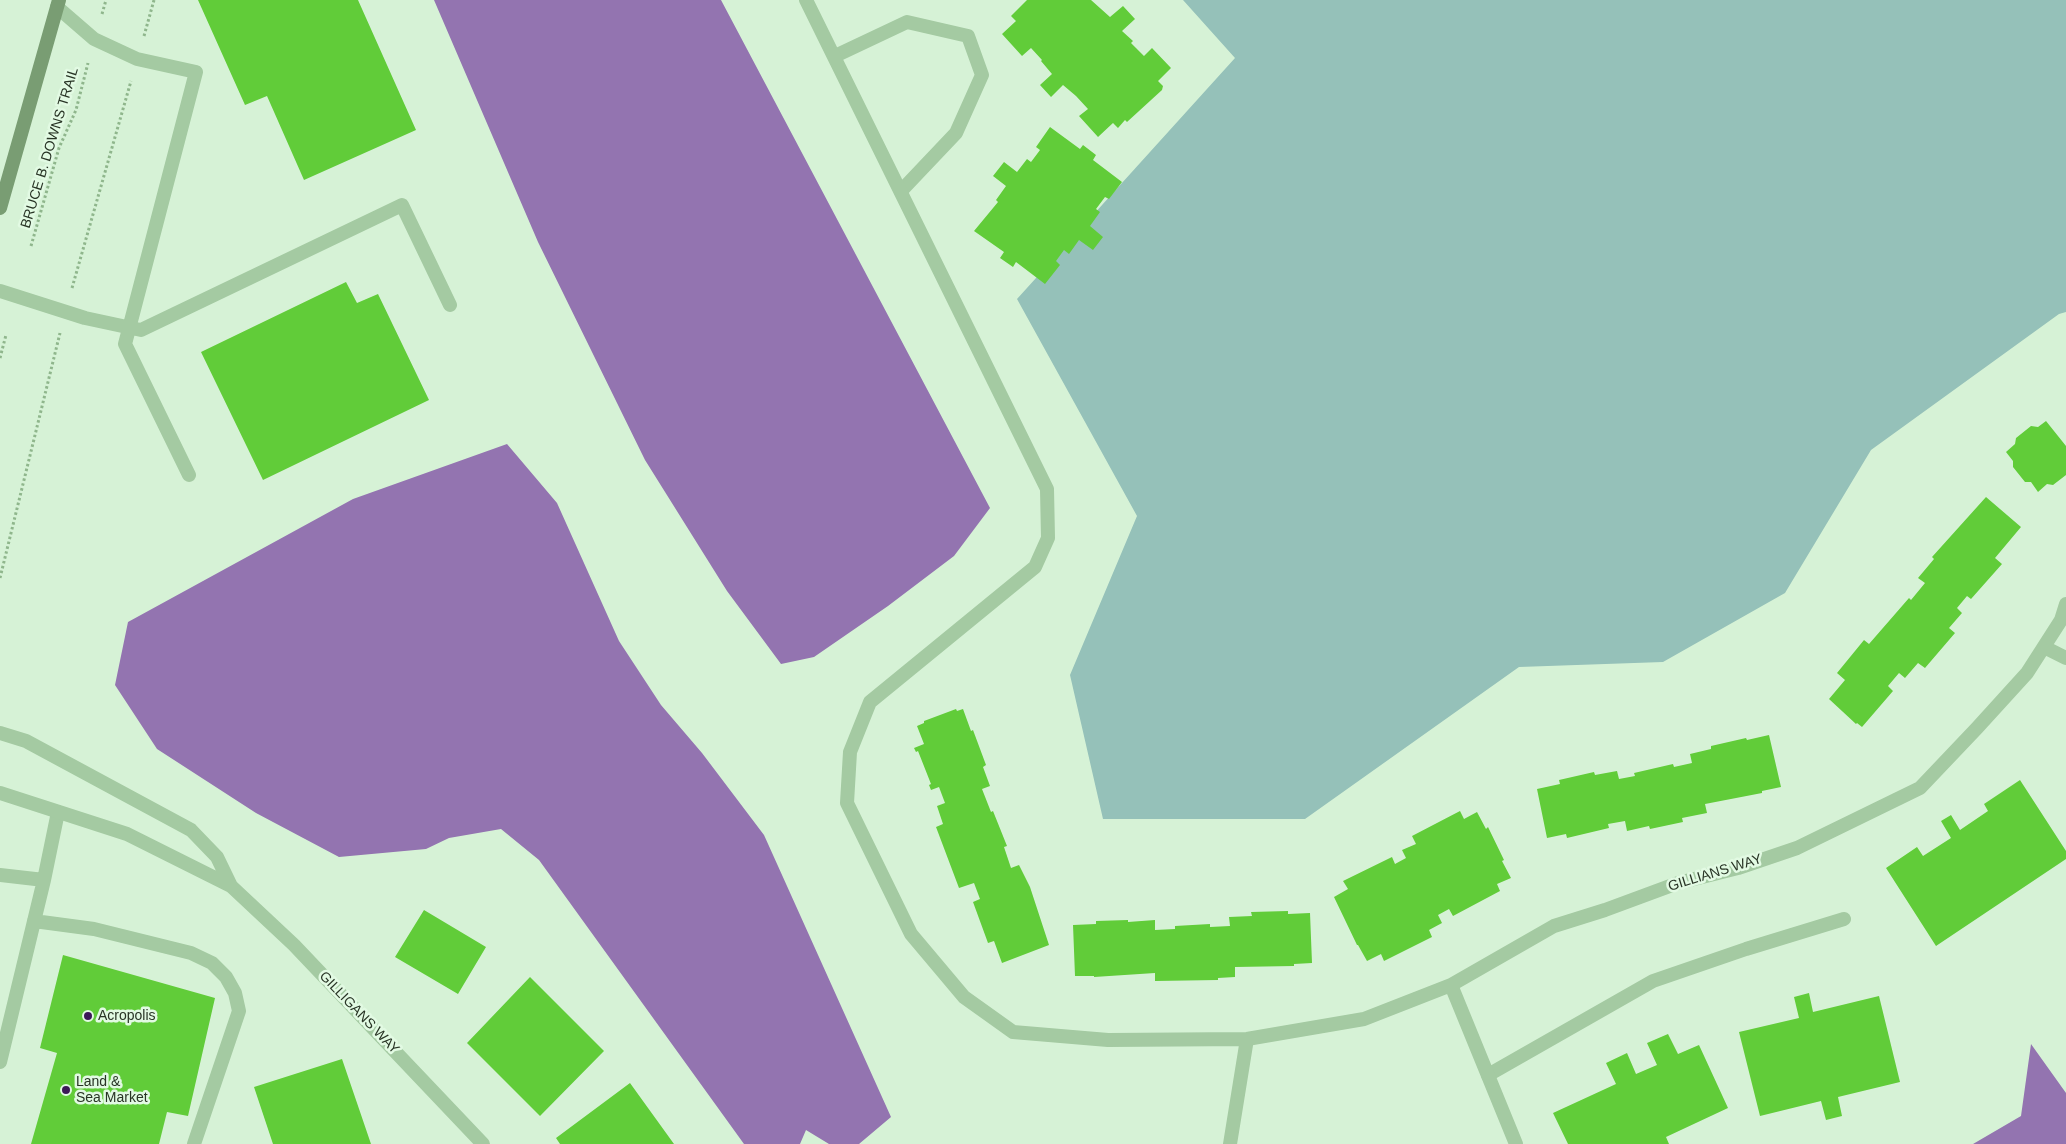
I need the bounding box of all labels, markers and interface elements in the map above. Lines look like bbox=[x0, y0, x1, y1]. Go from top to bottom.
street label: BRUCE B. DOWNS TRAIL bbox=[18, 66, 82, 230]
street label: GILLIANS WAY bbox=[1666, 851, 1764, 895]
street label: GILLIGANS WAY bbox=[315, 968, 403, 1058]
place label: Acropolis bbox=[98, 1008, 156, 1024]
marker: Acropolis bbox=[82, 1010, 94, 1022]
place label: Land & Sea Market bbox=[76, 1074, 148, 1106]
marker: Land & Sea Market bbox=[60, 1084, 72, 1096]

